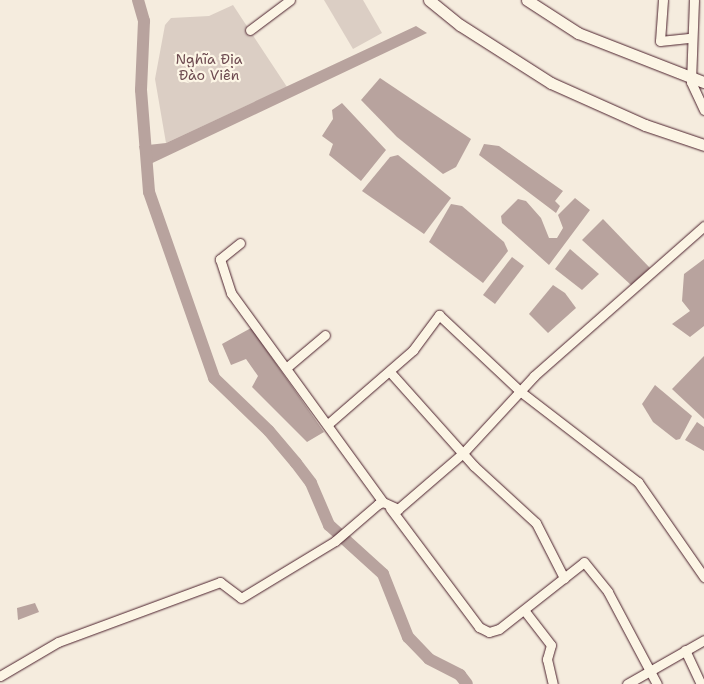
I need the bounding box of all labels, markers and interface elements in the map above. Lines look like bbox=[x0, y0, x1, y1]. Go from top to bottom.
park label: Nghĩa Địa Đào Viên bbox=[176, 51, 242, 84]

